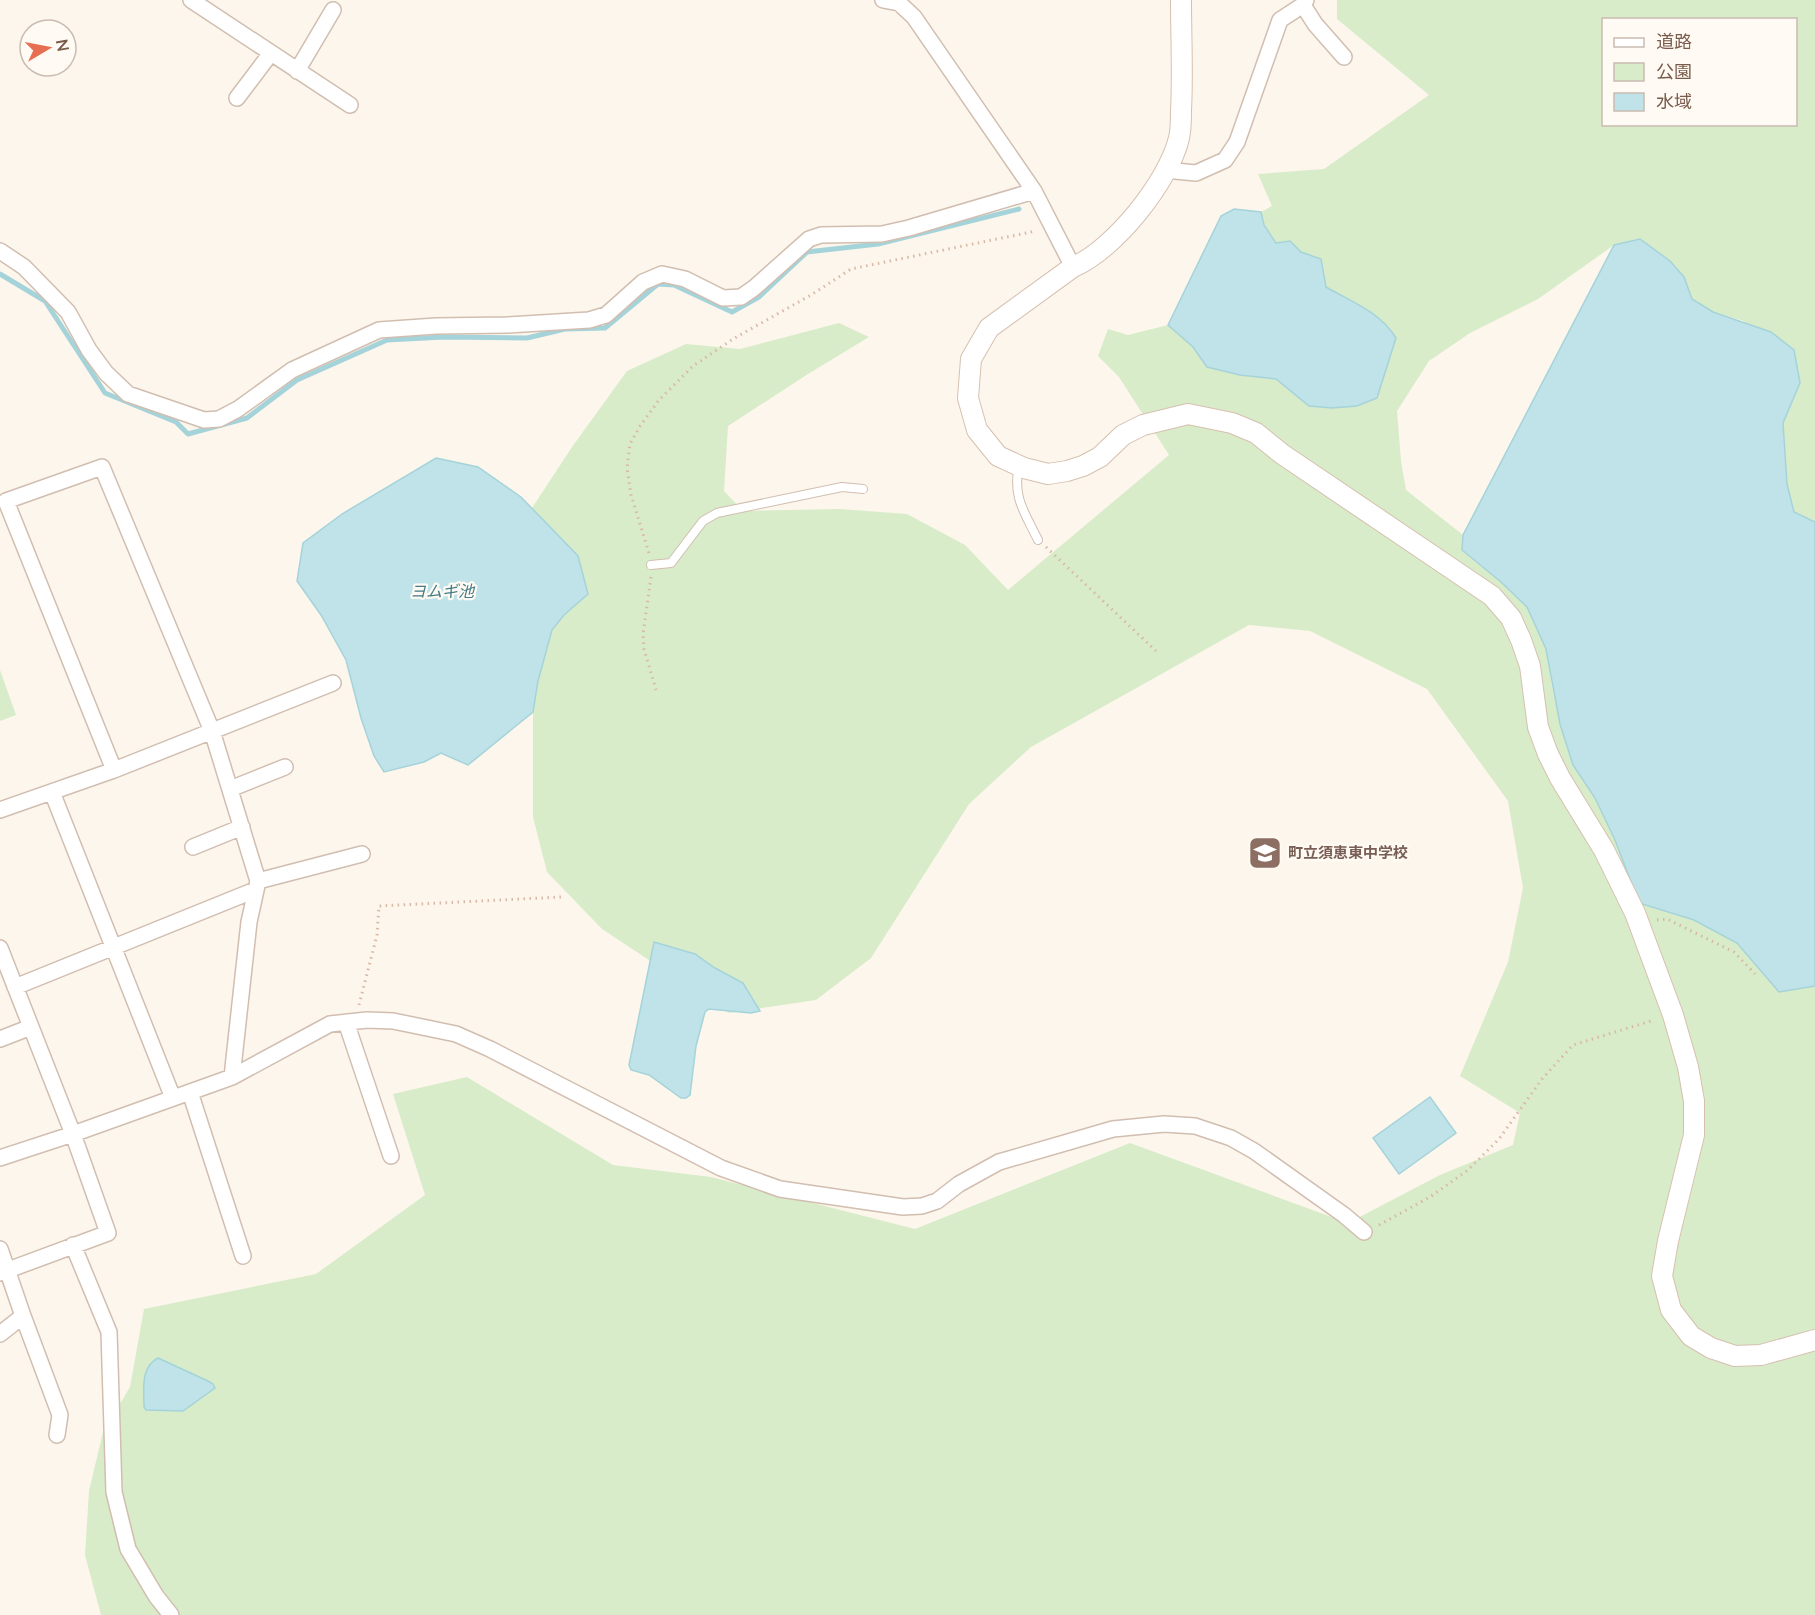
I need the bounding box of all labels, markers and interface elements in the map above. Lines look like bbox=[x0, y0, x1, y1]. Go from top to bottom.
north arrow bbox=[18, 18, 78, 78]
legend bbox=[1602, 18, 1797, 126]
text: 道路 bbox=[1656, 30, 1692, 52]
text: N bbox=[53, 38, 74, 53]
text: 公園 bbox=[1656, 60, 1692, 82]
text: 水域 bbox=[1656, 90, 1692, 112]
water label: ヨムギ池 bbox=[410, 581, 476, 600]
school or university icon: 町立須恵東中学校 bbox=[1247, 835, 1283, 871]
place label: 町立須恵東中学校 bbox=[1288, 843, 1408, 861]

